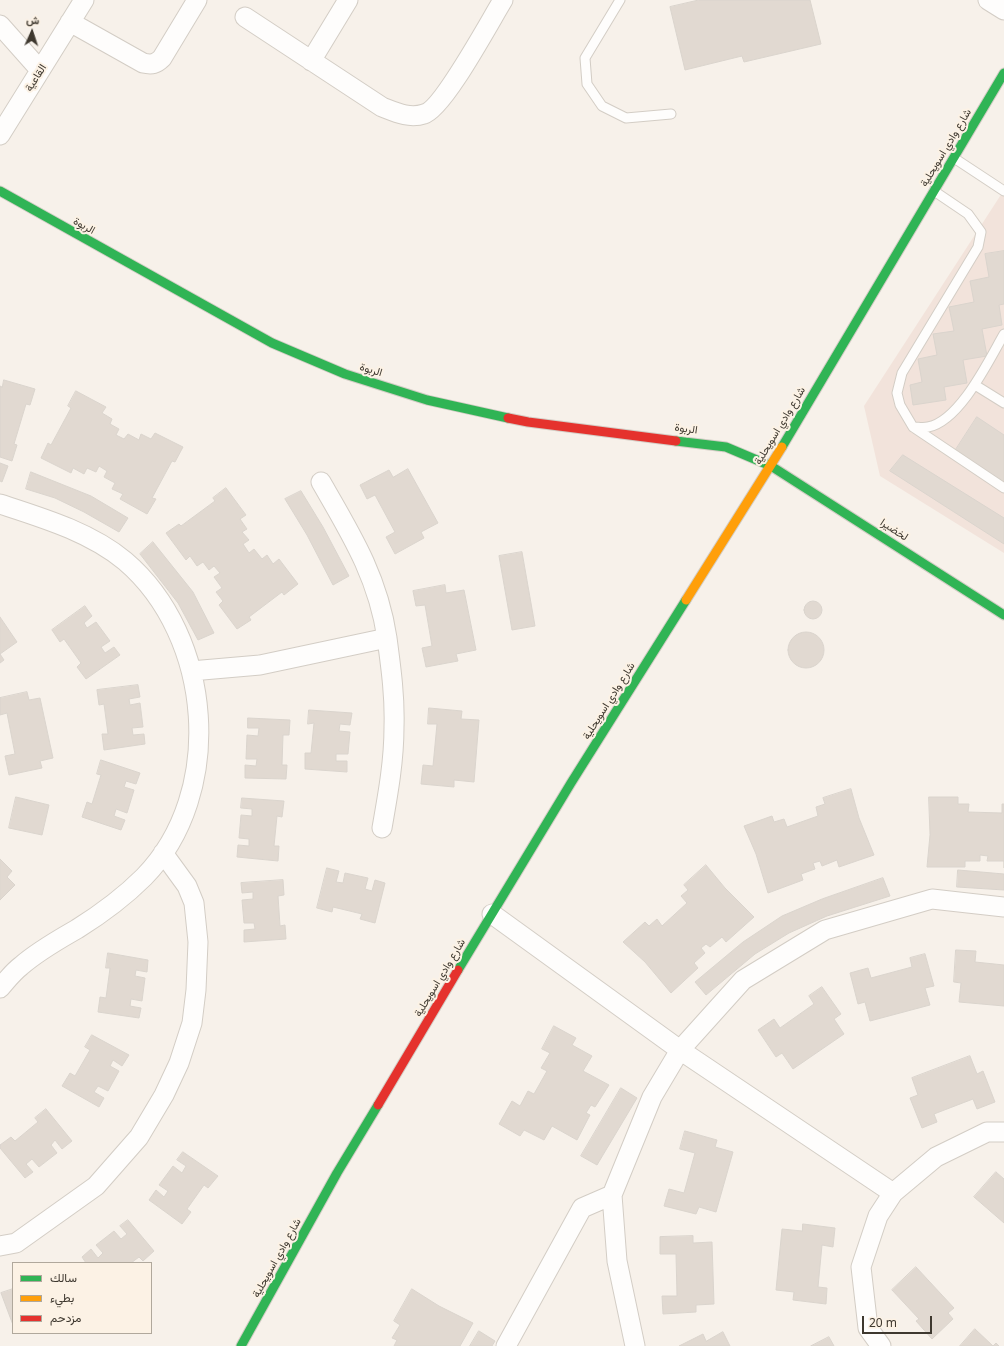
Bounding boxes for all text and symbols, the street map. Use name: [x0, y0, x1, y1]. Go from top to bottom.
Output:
north arrow: [12, 12, 52, 52]
text: ش: [26, 12, 40, 27]
street label: القاعية: [23, 62, 49, 94]
street label: شارع وادي اسويحلية: [918, 107, 974, 189]
street label: الربوة: [71, 215, 97, 237]
street label: الربوة: [358, 360, 384, 380]
street label: شارع وادي اسويحلية: [752, 385, 808, 467]
street label: الربوة: [674, 421, 698, 437]
street label: لخضيرا: [878, 516, 910, 544]
street label: شارع وادي اسويحلية: [580, 660, 638, 742]
street label: شارع وادي اسويحلية: [412, 937, 468, 1019]
street label: شارع وادي اسويحلية: [250, 1216, 304, 1300]
legend: [12, 1262, 152, 1334]
text: سالك: [50, 1269, 77, 1286]
text: بطيء: [50, 1289, 74, 1306]
scale bar: [864, 1308, 934, 1334]
text: مزدحم: [50, 1309, 81, 1326]
text: 20 m: [869, 1314, 897, 1331]

